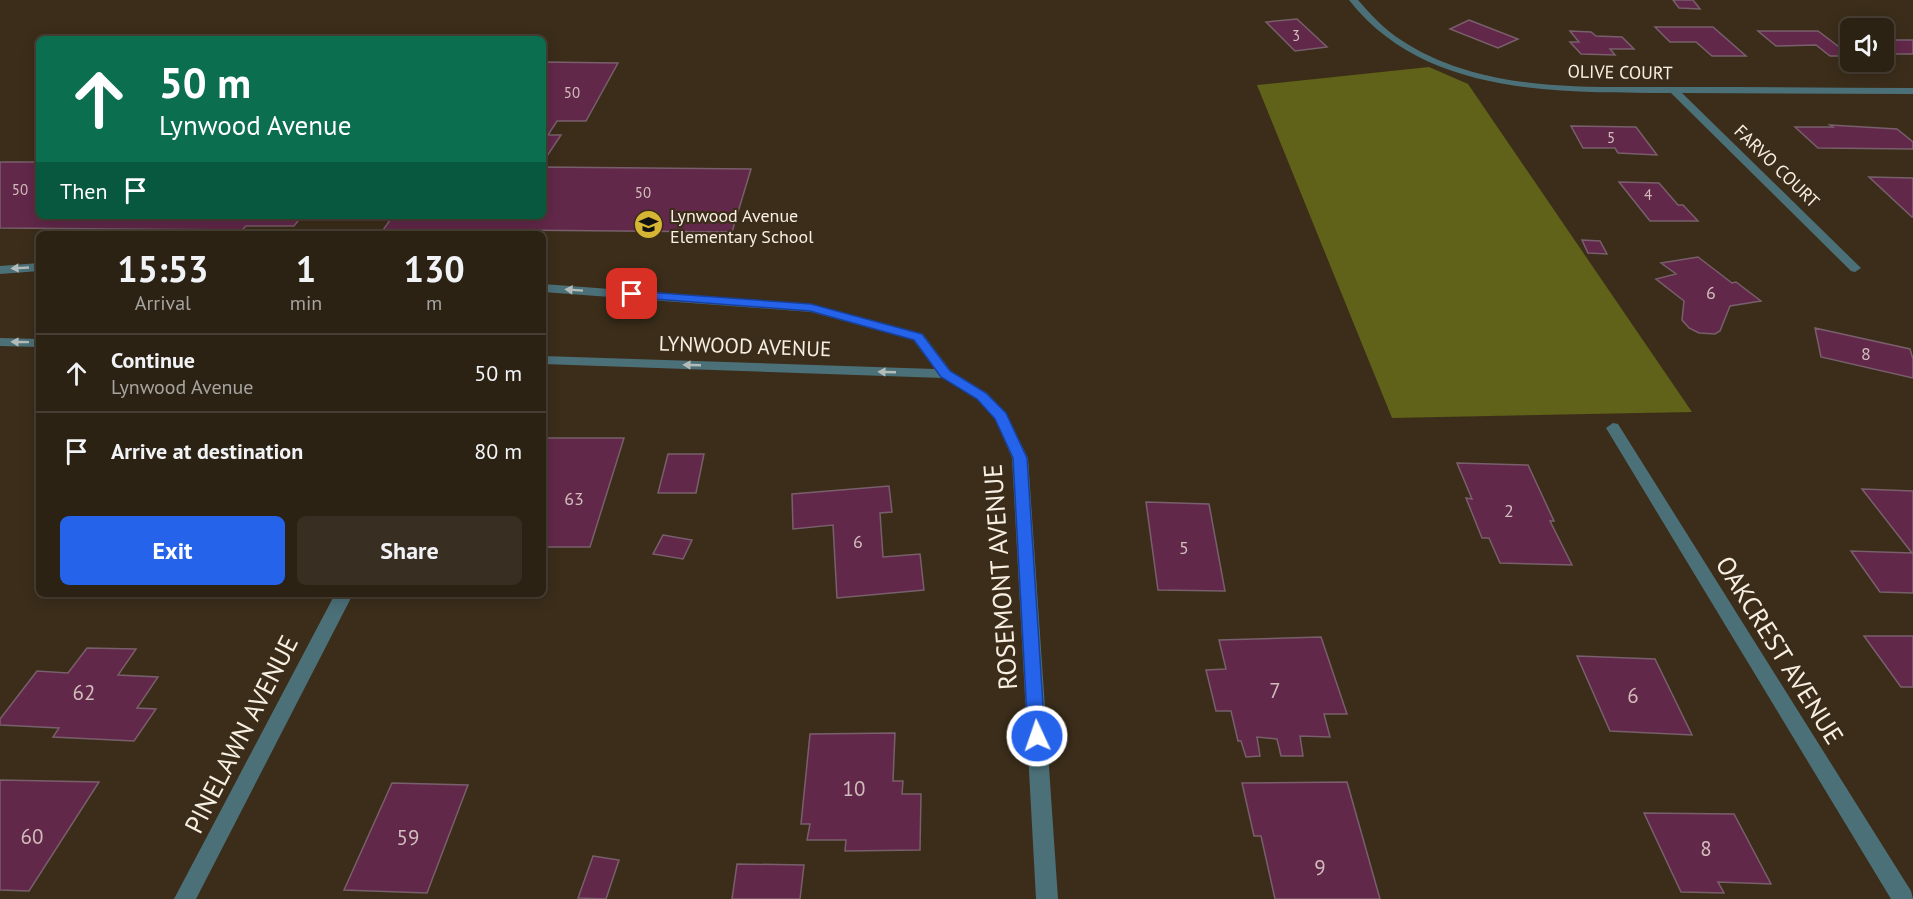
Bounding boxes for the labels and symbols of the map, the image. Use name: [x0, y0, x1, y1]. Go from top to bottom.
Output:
house number: 3: [1292, 26, 1300, 45]
street label: OLIVE COURT: [1567, 60, 1673, 84]
house number: 50: [564, 83, 580, 102]
street label: FARVO COURT: [1729, 120, 1825, 212]
house number: 5: [1607, 128, 1615, 147]
house number: 50: [12, 180, 28, 199]
house number: 50: [635, 183, 651, 202]
house number: 4: [1644, 185, 1652, 204]
place label: Lynwood Avenue Elementary School: [670, 204, 814, 248]
school or university icon: Lynwood Avenue Elementary School: [633, 209, 665, 241]
one-way arrow: [10, 264, 29, 273]
pin: [606, 268, 657, 319]
house number: 6: [1706, 281, 1716, 304]
one-way arrow: [564, 285, 583, 295]
street label: LYNWOOD AVENUE: [658, 329, 832, 363]
one-way arrow: [10, 337, 29, 347]
house number: 8: [1861, 342, 1871, 365]
one-way arrow: [683, 360, 702, 370]
one-way arrow: [878, 367, 897, 376]
street label: ROSEMONT AVENUE: [976, 463, 1024, 691]
house number: 63: [564, 487, 584, 510]
house number: 2: [1504, 499, 1514, 522]
house number: 6: [853, 530, 863, 553]
house number: 5: [1179, 536, 1189, 559]
street label: OAKCREST AVENUE: [1709, 550, 1851, 750]
street label: PINELAWN AVENUE: [177, 629, 305, 839]
house number: 7: [1269, 677, 1281, 704]
house number: 62: [73, 679, 95, 706]
house number: 6: [1627, 682, 1639, 709]
position arrow: [1005, 704, 1069, 768]
house number: 10: [843, 775, 865, 802]
house number: 60: [21, 823, 43, 850]
house number: 59: [397, 824, 419, 851]
house number: 8: [1700, 835, 1712, 862]
house number: 9: [1314, 854, 1326, 881]

